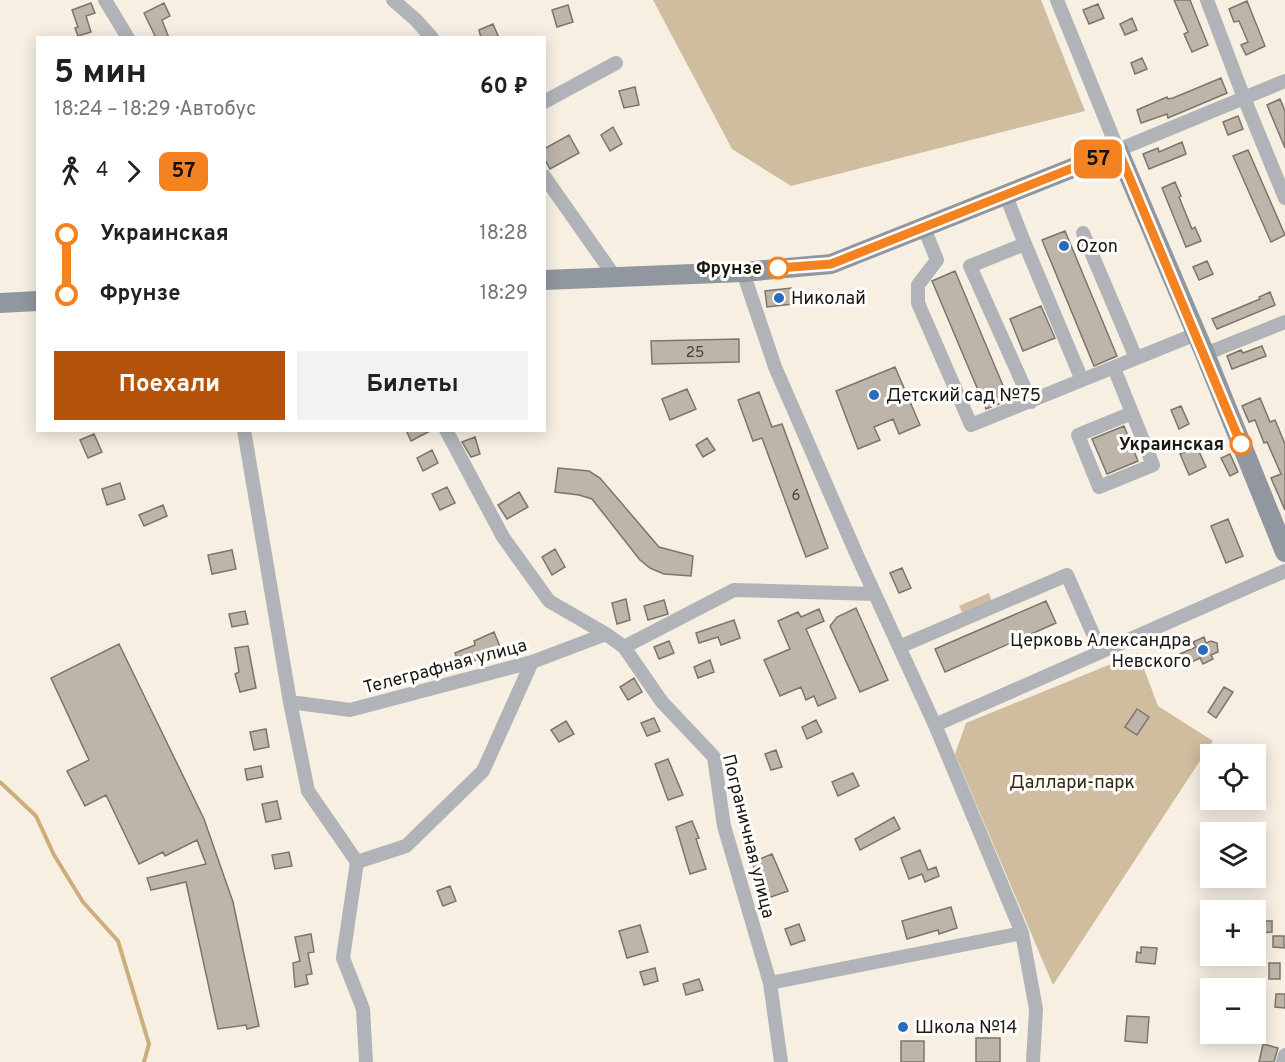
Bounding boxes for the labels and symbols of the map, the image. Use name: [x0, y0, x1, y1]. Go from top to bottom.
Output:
line badge: 57: [1071, 140, 1125, 178]
place label: Ozon: [1076, 236, 1118, 259]
marker: Ozon: [1057, 239, 1071, 253]
marker: Фрунзе: [767, 257, 789, 279]
place label: Фрунзе: [696, 258, 762, 281]
place label: Николай: [791, 288, 866, 311]
marker: Николай: [772, 291, 786, 305]
house number: 25: [686, 344, 704, 363]
place label: Детский сад №75: [886, 385, 1041, 408]
marker: Детский сад №75: [867, 388, 881, 402]
marker: Украинская: [1230, 433, 1252, 455]
place label: Украинская: [1119, 434, 1224, 457]
house number: 6: [792, 487, 801, 506]
place label: Церковь Александра Невского: [1010, 630, 1191, 674]
street label: Телеграфная улица: [361, 635, 530, 700]
marker: Церковь Александра Невского: [1196, 643, 1210, 657]
street label: Пограничная улица: [716, 752, 779, 921]
park label: Даллари-парк: [1009, 772, 1135, 795]
place label: Школа №14: [915, 1017, 1017, 1040]
marker: Школа №14: [896, 1020, 910, 1034]

